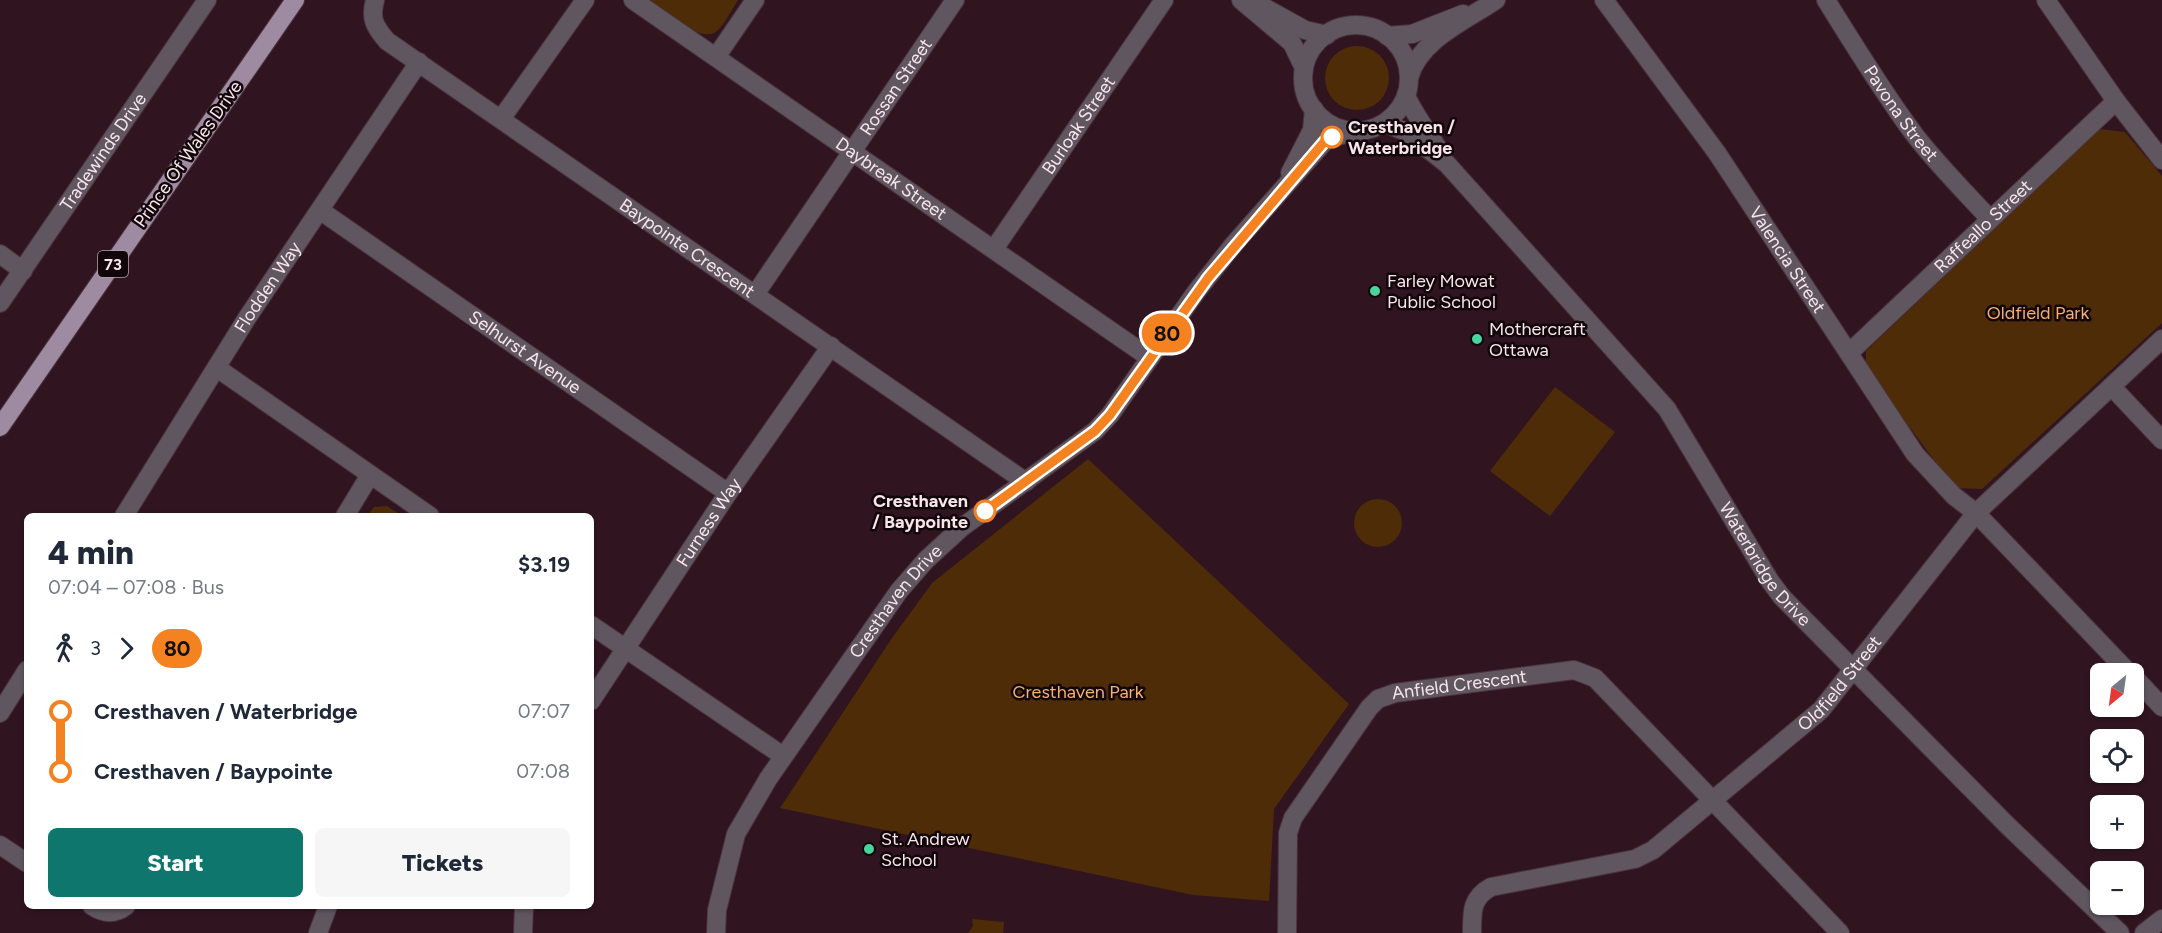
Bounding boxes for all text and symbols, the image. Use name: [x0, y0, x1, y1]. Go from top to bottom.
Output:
street label: Rossan Street: [855, 34, 937, 140]
street label: Pavona Street: [1859, 61, 1943, 166]
street label: Burloak Street: [1037, 72, 1120, 179]
street label: Prince Of Wales Drive: [129, 76, 247, 231]
street label: Tradewinds Drive: [55, 89, 151, 215]
place label: Cresthaven / Waterbridge: [1348, 116, 1455, 159]
marker: Cresthaven / Waterbridge: [1321, 126, 1343, 148]
street label: Daybreak Street: [831, 133, 951, 225]
street label: Raffeallo Street: [1930, 175, 2037, 278]
street label: Baypointe Crescent: [615, 194, 759, 303]
street label: Valencia Street: [1744, 202, 1830, 317]
street label: Flodden Way: [229, 237, 306, 337]
road number: 73: [98, 251, 128, 277]
place label: Farley Mowat Public School: [1387, 270, 1496, 313]
marker: Farley Mowat Public School: [1368, 284, 1382, 298]
park label: Oldfield Park: [1987, 302, 2089, 324]
street label: Selhurst Avenue: [465, 306, 585, 399]
line badge: 80: [1140, 314, 1194, 352]
place label: Mothercraft Ottawa: [1489, 318, 1586, 361]
text: 80: [1154, 321, 1180, 346]
marker: Mothercraft Ottawa: [1470, 332, 1484, 346]
street label: Furness Way: [671, 473, 746, 571]
place label: Cresthaven / Baypointe: [872, 490, 968, 533]
street label: Waterbridge Drive: [1714, 498, 1816, 631]
marker: Cresthaven / Baypointe: [974, 500, 996, 522]
text: 4 min: [48, 533, 134, 572]
street label: Cresthaven Drive: [845, 540, 947, 662]
text: $3.19: [518, 551, 570, 578]
text: 07:04 – 07:08 · Bus: [48, 575, 224, 599]
street label: Oldfield Street: [1793, 631, 1886, 736]
icon: walk: [48, 632, 81, 665]
icon: forward: [110, 632, 143, 665]
text: 3: [90, 636, 101, 660]
text: 80: [164, 636, 190, 661]
north arrow: [2090, 663, 2144, 717]
map controls: [2090, 663, 2144, 915]
street label: Anfield Crescent: [1391, 665, 1528, 704]
park label: Cresthaven Park: [1013, 681, 1144, 703]
text: Cresthaven / Waterbridge: [94, 698, 357, 725]
text: 07:07: [518, 699, 570, 723]
button: locate: [2090, 729, 2144, 783]
text: Cresthaven / Baypointe: [94, 758, 333, 785]
text: 07:08: [516, 759, 570, 783]
button: +: [2090, 795, 2144, 849]
button: Start: [48, 828, 303, 897]
button: Tickets: [315, 828, 570, 897]
place label: St. Andrew School: [881, 828, 970, 871]
marker: St. Andrew School: [862, 842, 876, 856]
button: −: [2090, 861, 2144, 915]

